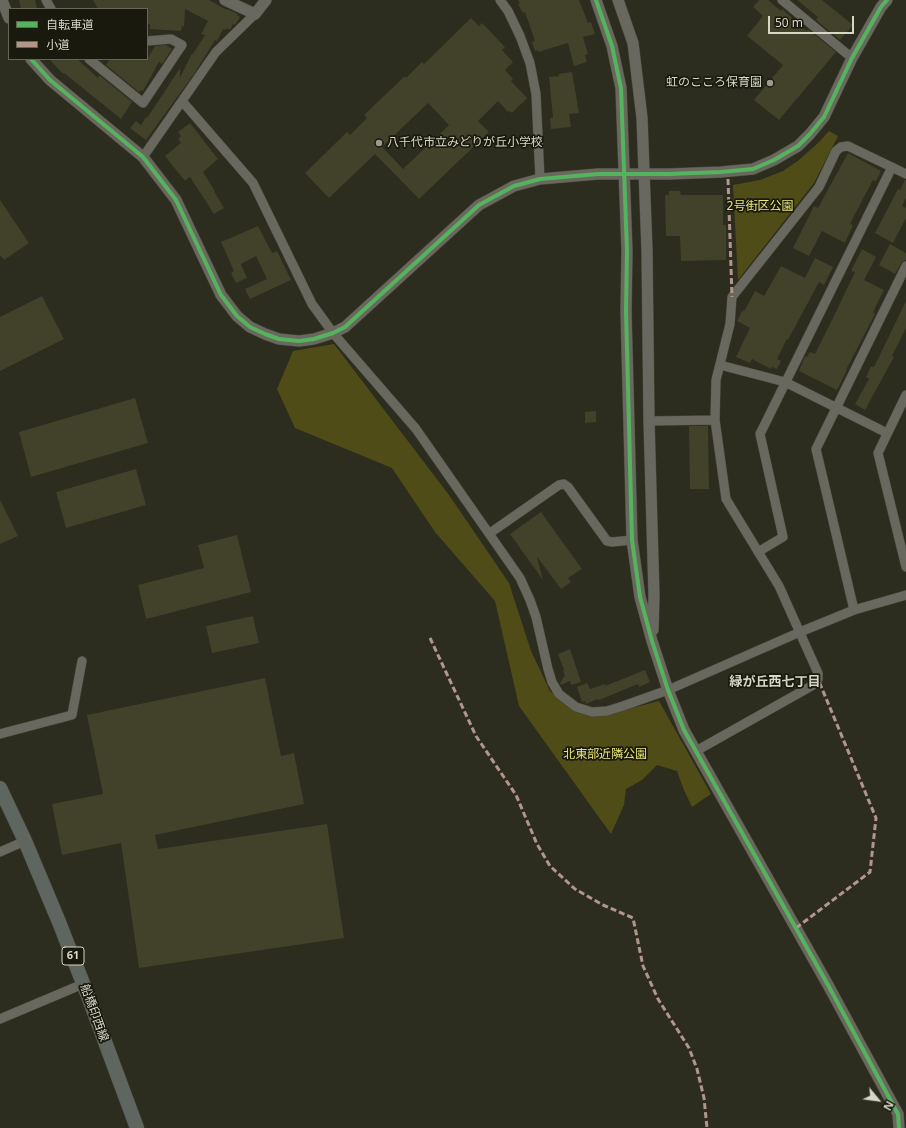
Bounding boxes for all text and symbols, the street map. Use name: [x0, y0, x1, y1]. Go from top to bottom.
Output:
legend: [8, 8, 148, 60]
scale bar: [770, 8, 856, 34]
text: 50 m: [775, 14, 803, 31]
text: 自転車道: [46, 16, 94, 33]
text: 小道: [46, 36, 70, 53]
place label: 虹のこころ保育園: [666, 76, 762, 90]
marker: 虹のこころ保育園: [765, 78, 775, 88]
place label: 八千代市立みどりが丘小学校: [387, 136, 543, 150]
marker: 八千代市立みどりが丘小学校: [374, 138, 384, 148]
park label: 2号街区公園: [727, 200, 793, 214]
district label: 緑が丘西七丁目: [730, 674, 820, 690]
park label: 北東部近隣公園: [563, 748, 647, 762]
road number: 61: [62, 947, 84, 965]
street label: 船橋印西線: [77, 982, 111, 1044]
north arrow: [858, 1080, 898, 1120]
text: N: [880, 1099, 898, 1114]

